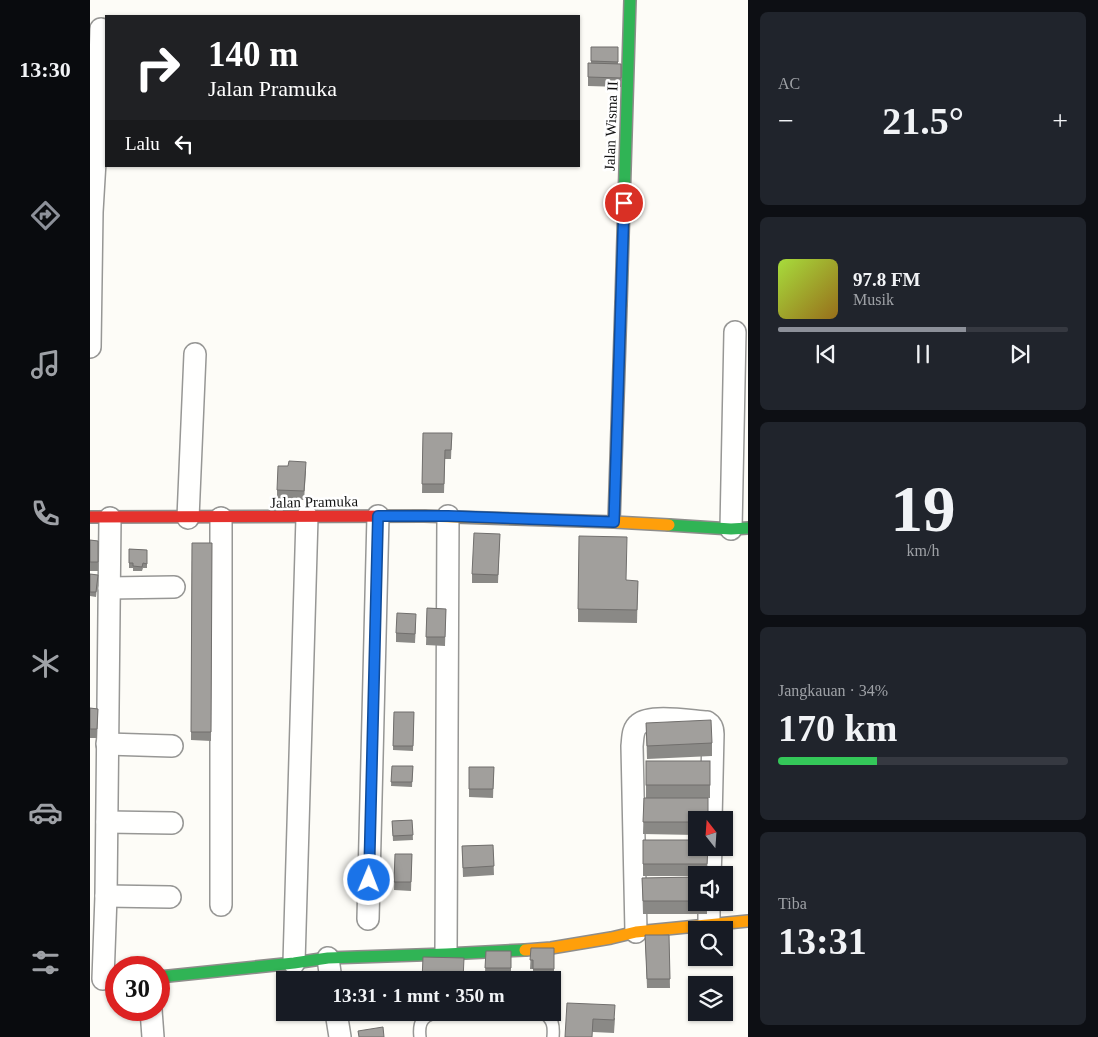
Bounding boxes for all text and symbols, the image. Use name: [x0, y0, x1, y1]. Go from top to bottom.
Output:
icon: right: [125, 35, 190, 100]
text: 140 m: [208, 35, 298, 74]
text: 13:30: [19, 57, 71, 82]
text: AC: [778, 75, 800, 92]
text: Jalan Pramuka: [208, 76, 337, 101]
street label: Jalan Wisma II: [601, 81, 621, 171]
text: 21.5°: [882, 100, 964, 142]
text: −: [778, 105, 794, 136]
text: +: [1052, 105, 1068, 136]
icon: left: [170, 130, 198, 158]
text: Lalu: [125, 133, 160, 154]
pin: [603, 182, 645, 224]
icon: arrive: [610, 189, 638, 217]
icon: directions: [28, 198, 63, 233]
text: 97.8 FM: [853, 269, 921, 290]
text: Musik: [853, 291, 894, 308]
icon: previous: [812, 340, 840, 368]
icon: pause: [909, 340, 937, 368]
icon: next: [1006, 340, 1034, 368]
icon: music: [28, 347, 63, 382]
text: 19: [891, 473, 956, 545]
street label: Jalan Pramuka: [270, 493, 358, 511]
icon: phone: [28, 496, 63, 531]
text: km/h: [907, 542, 939, 559]
icon: climate: [28, 646, 63, 681]
text: Jangkauan · 34%: [778, 682, 888, 699]
text: 170 km: [778, 707, 897, 749]
icon: car: [28, 795, 63, 830]
north arrow: [688, 811, 732, 856]
map controls: [688, 811, 733, 1021]
position arrow: [342, 853, 394, 905]
button: sound: [688, 866, 733, 911]
text: Tiba: [778, 895, 807, 912]
text: 13:31: [778, 920, 867, 962]
button: search: [688, 921, 733, 966]
icon: filters: [28, 945, 63, 980]
speed limit sign: 30: [105, 956, 170, 1021]
button: layers: [688, 976, 733, 1021]
text: 13:31 · 1 mnt · 350 m: [332, 985, 505, 1006]

